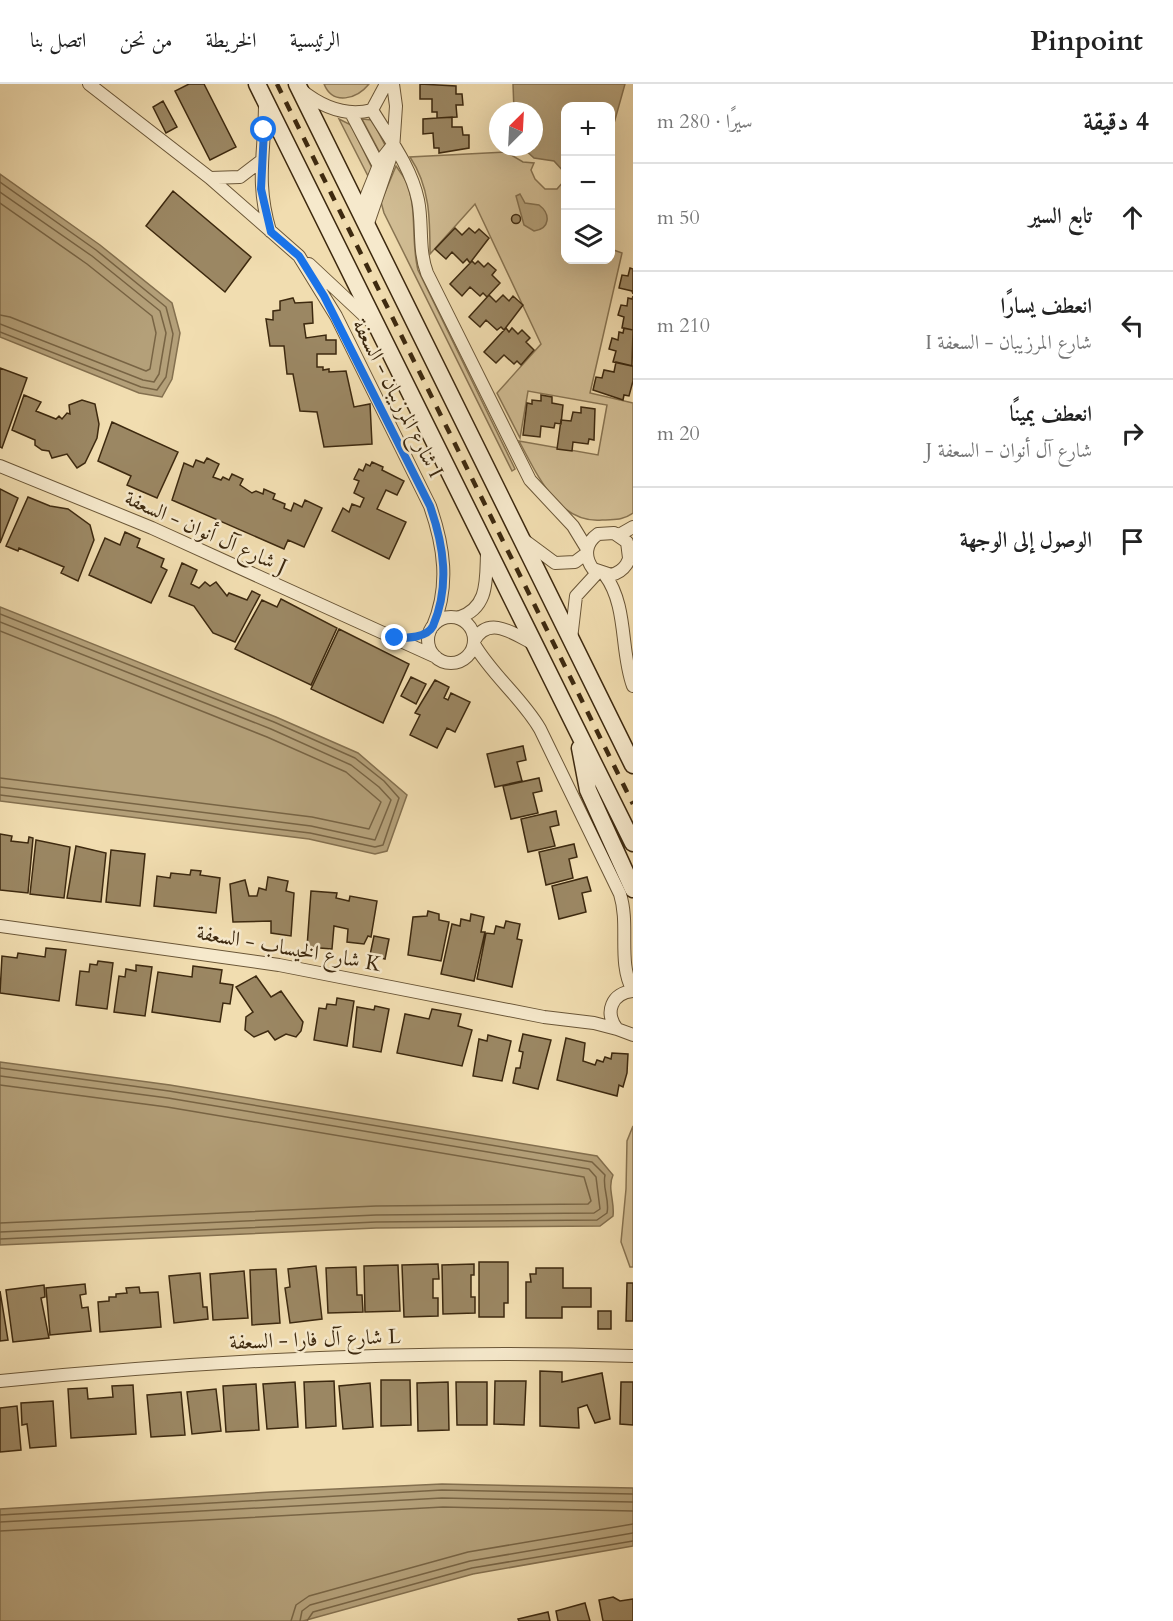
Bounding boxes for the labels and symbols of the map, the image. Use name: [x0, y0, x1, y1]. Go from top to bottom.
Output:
north arrow: [489, 102, 543, 156]
route start: [250, 116, 276, 142]
street label: شارع المرزيبان - السعفة I: [342, 314, 450, 484]
street label: شارع آل أنوان - السعفة J: [119, 483, 292, 584]
route end: [381, 624, 407, 650]
street label: شارع الخيساب - السعفة K: [194, 918, 384, 982]
street label: شارع آل فارا - السعفة L: [229, 1322, 402, 1360]

